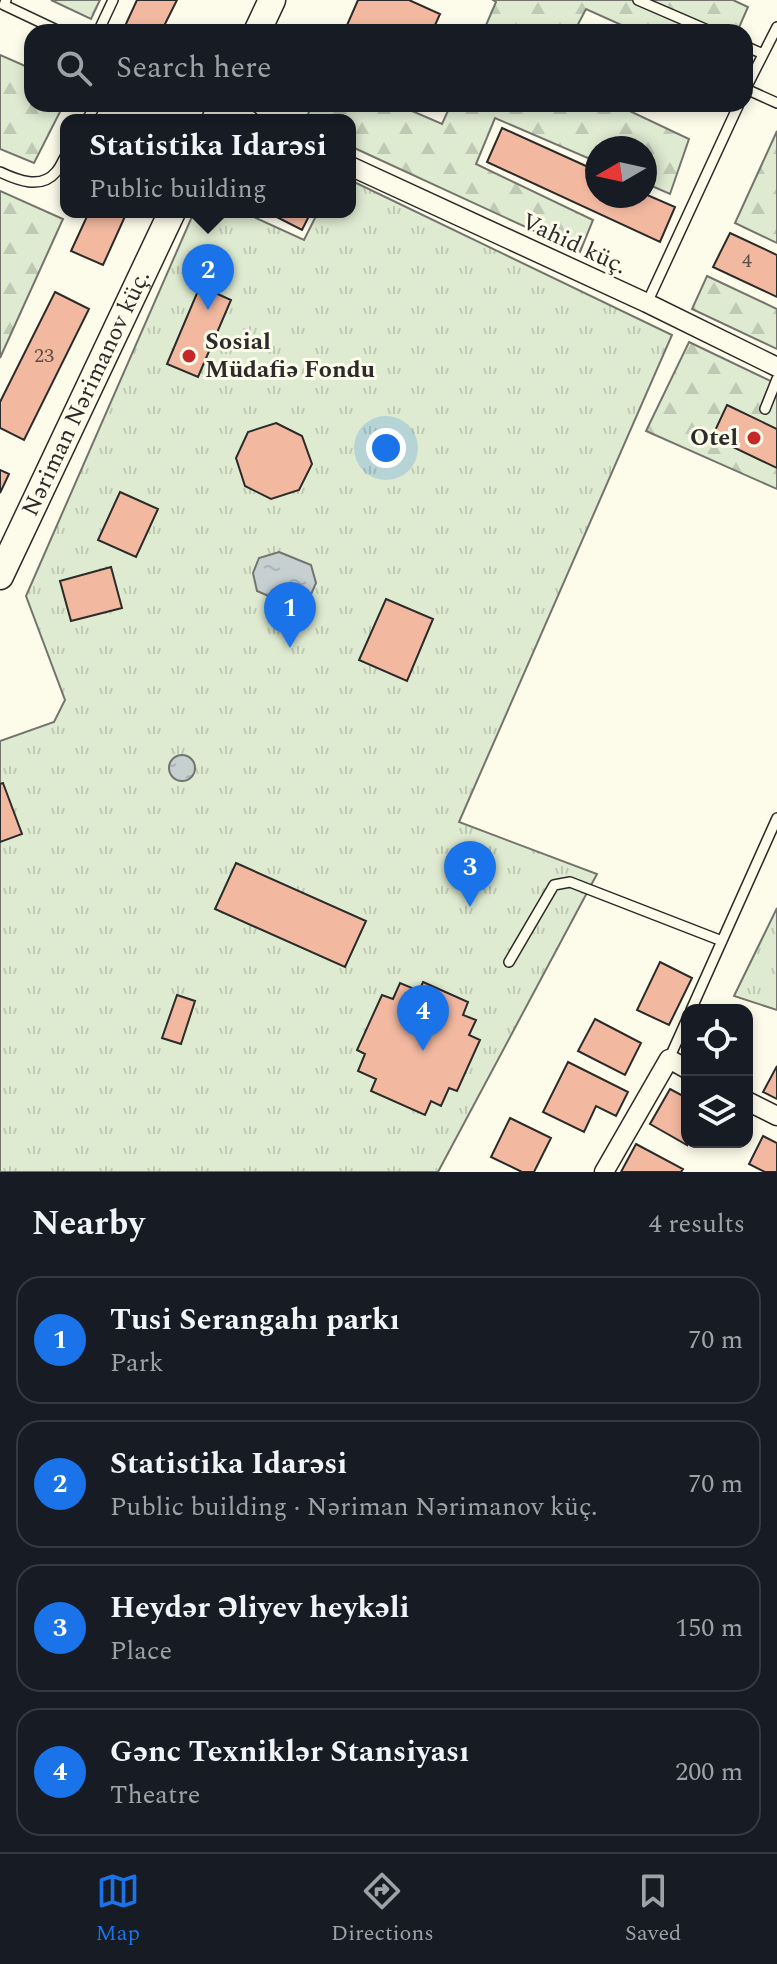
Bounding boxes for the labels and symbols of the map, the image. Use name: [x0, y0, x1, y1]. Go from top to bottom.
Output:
north arrow: [585, 136, 657, 208]
street label: Vahid küç.: [515, 204, 633, 284]
pin: 2: [182, 244, 234, 310]
house number: 4: [742, 246, 752, 276]
street label: Nəriman Nərimanov küç.: [13, 264, 160, 522]
place label: Sosial Müdafiə Fondu: [205, 324, 375, 388]
house number: 23: [34, 341, 54, 371]
marker: Sosial Müdafiə Fondu: [180, 347, 198, 365]
place label: Otel: [690, 420, 738, 456]
your location: [366, 428, 406, 468]
marker: Otel: [745, 429, 763, 447]
pin: 1: [264, 582, 316, 648]
pin: 3: [444, 841, 496, 907]
pin: 4: [397, 985, 449, 1051]

